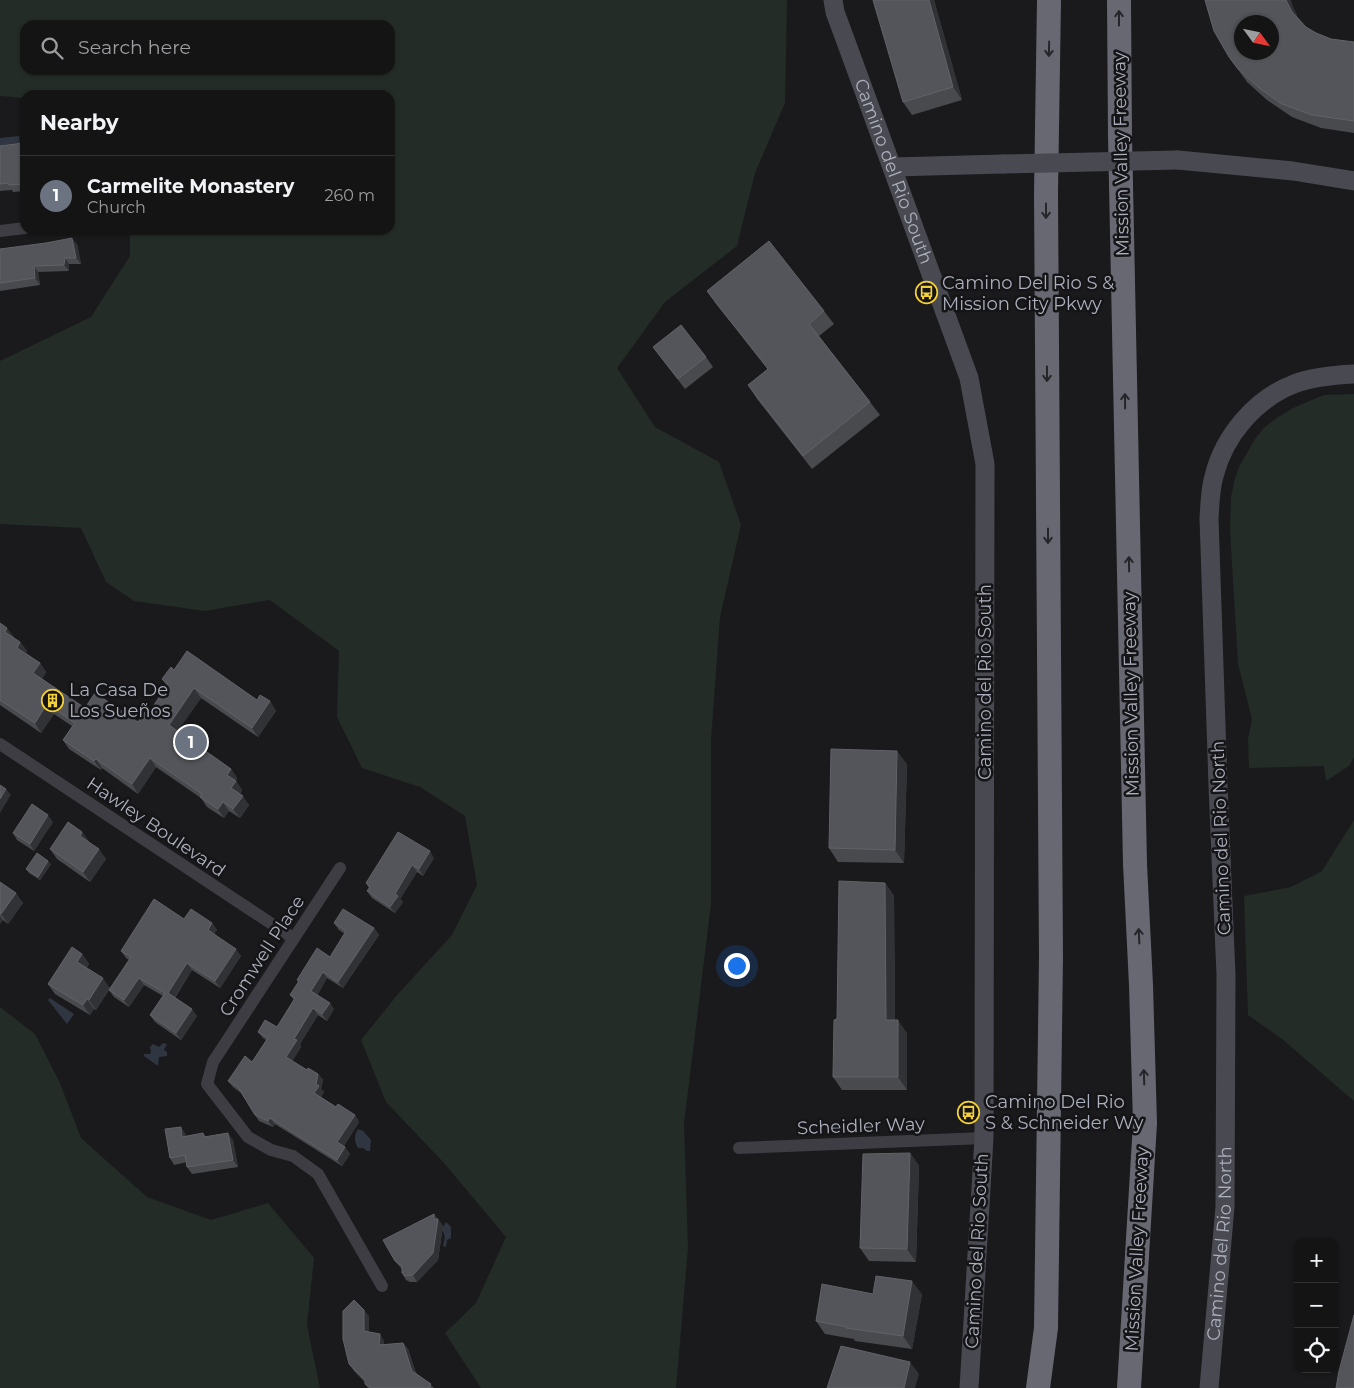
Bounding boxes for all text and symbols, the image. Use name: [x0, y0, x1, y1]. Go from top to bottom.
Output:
one-way arrow: [1114, 10, 1124, 26]
north arrow: [1234, 15, 1279, 60]
search box: [20, 20, 395, 75]
icon: search: [38, 34, 66, 62]
text: Search here: [78, 36, 191, 59]
one-way arrow: [1044, 40, 1053, 56]
street label: Mission Valley Freeway: [1108, 51, 1134, 257]
street label: Camino del Rio South: [849, 76, 937, 267]
text: Nearby: [40, 110, 119, 135]
text: Carmelite Monastery: [87, 175, 294, 198]
text: 1: [53, 186, 59, 205]
text: 260 m: [324, 186, 375, 205]
text: Church: [87, 198, 146, 217]
one-way arrow: [1041, 202, 1051, 219]
place label: Camino Del Rio S & Mission City Pkwy: [942, 272, 1114, 315]
bus stop icon: Camino Del Rio S & Mission City Pkwy: [914, 281, 938, 305]
one-way arrow: [1042, 365, 1052, 381]
one-way arrow: [1120, 394, 1130, 410]
one-way arrow: [1043, 528, 1053, 544]
one-way arrow: [1124, 556, 1133, 572]
street label: Camino del Rio South: [974, 584, 996, 780]
street label: Mission Valley Freeway: [1118, 591, 1144, 797]
place label: La Casa De Los Sueños: [69, 679, 171, 722]
building icon: La Casa De Los Sueños: [41, 688, 65, 712]
pin: 1: [175, 723, 207, 761]
street label: Camino del Rio North: [1207, 740, 1235, 936]
street label: Hawley Boulevard: [82, 772, 230, 882]
street label: Cromwell Place: [215, 891, 309, 1021]
one-way arrow: [1134, 928, 1143, 944]
your location: [724, 953, 750, 979]
one-way arrow: [1139, 1070, 1148, 1086]
place label: Camino Del Rio S & Schneider Wy: [985, 1091, 1144, 1134]
bus stop icon: Camino Del Rio S & Schneider Wy: [957, 1100, 981, 1124]
street label: Scheidler Way: [797, 1113, 926, 1139]
street label: Mission Valley Freeway: [1121, 1146, 1153, 1352]
street label: Camino del Rio North: [1202, 1146, 1236, 1342]
street label: Camino del Rio South: [961, 1153, 993, 1349]
map controls: [1294, 1238, 1339, 1373]
button: +: [1294, 1238, 1339, 1283]
button: −: [1294, 1283, 1339, 1328]
button: locate: [1294, 1328, 1339, 1373]

